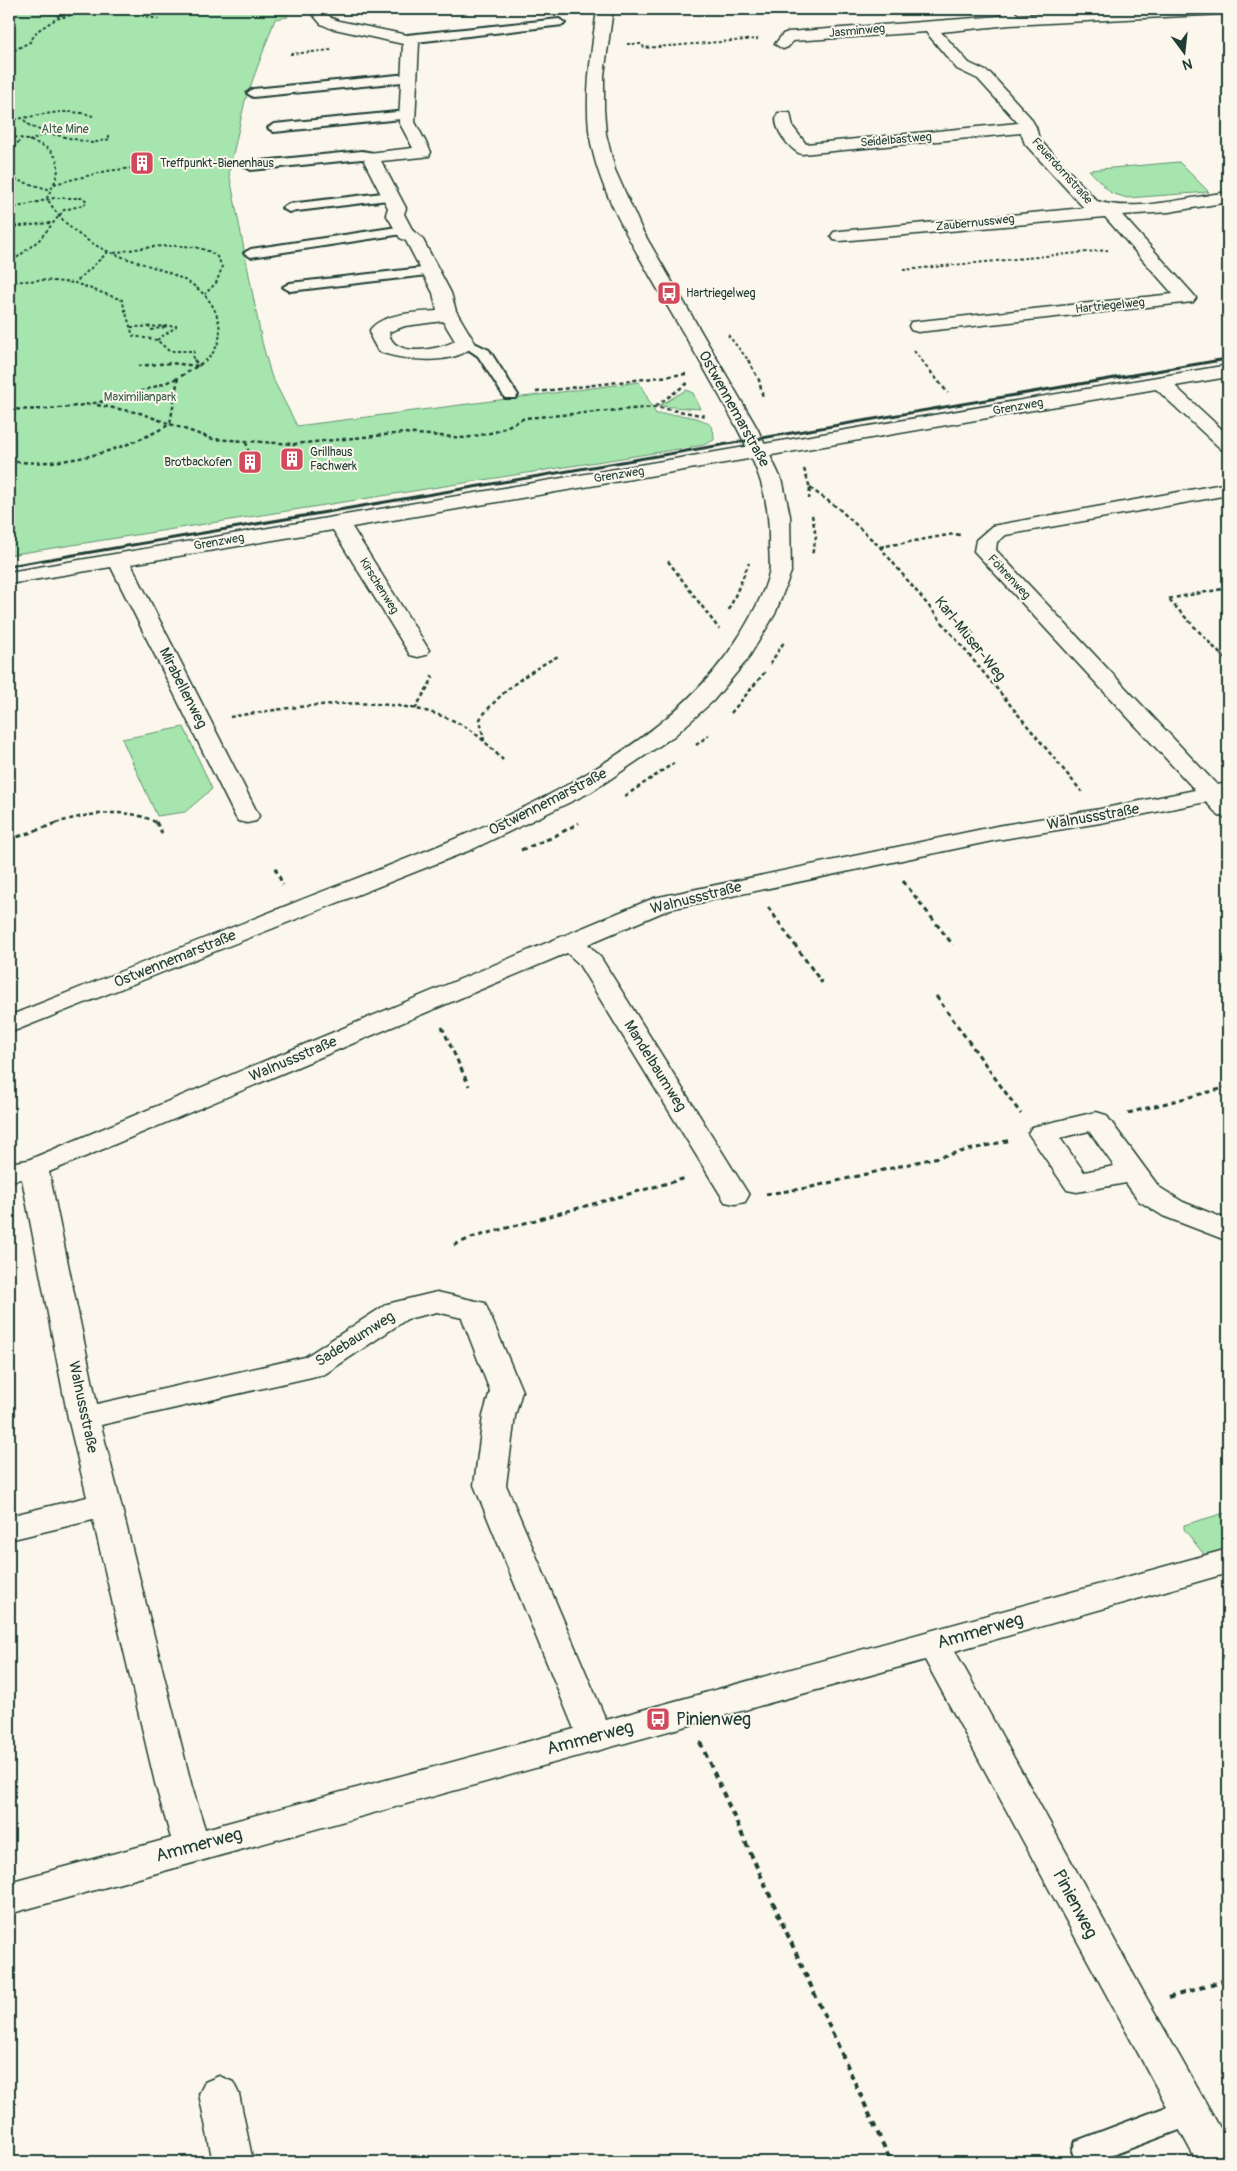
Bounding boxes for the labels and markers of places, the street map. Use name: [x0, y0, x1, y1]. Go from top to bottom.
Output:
building icon: Treffpunkt-Bienenhaus: [129, 150, 155, 176]
place label: Treffpunkt-Bienenhaus: [160, 156, 274, 171]
bus stop icon: Hartriegelweg: [656, 280, 682, 306]
place label: Hartriegelweg: [686, 286, 756, 301]
place label: Grillhaus Fachwerk: [310, 445, 357, 474]
building icon: Grillhaus Fachwerk: [279, 446, 305, 472]
building icon: Brotbackofen: [237, 449, 263, 475]
place label: Brotbackofen: [164, 455, 232, 470]
bus stop icon: Pinienweg: [645, 1706, 671, 1732]
place label: Pinienweg: [676, 1708, 751, 1731]

